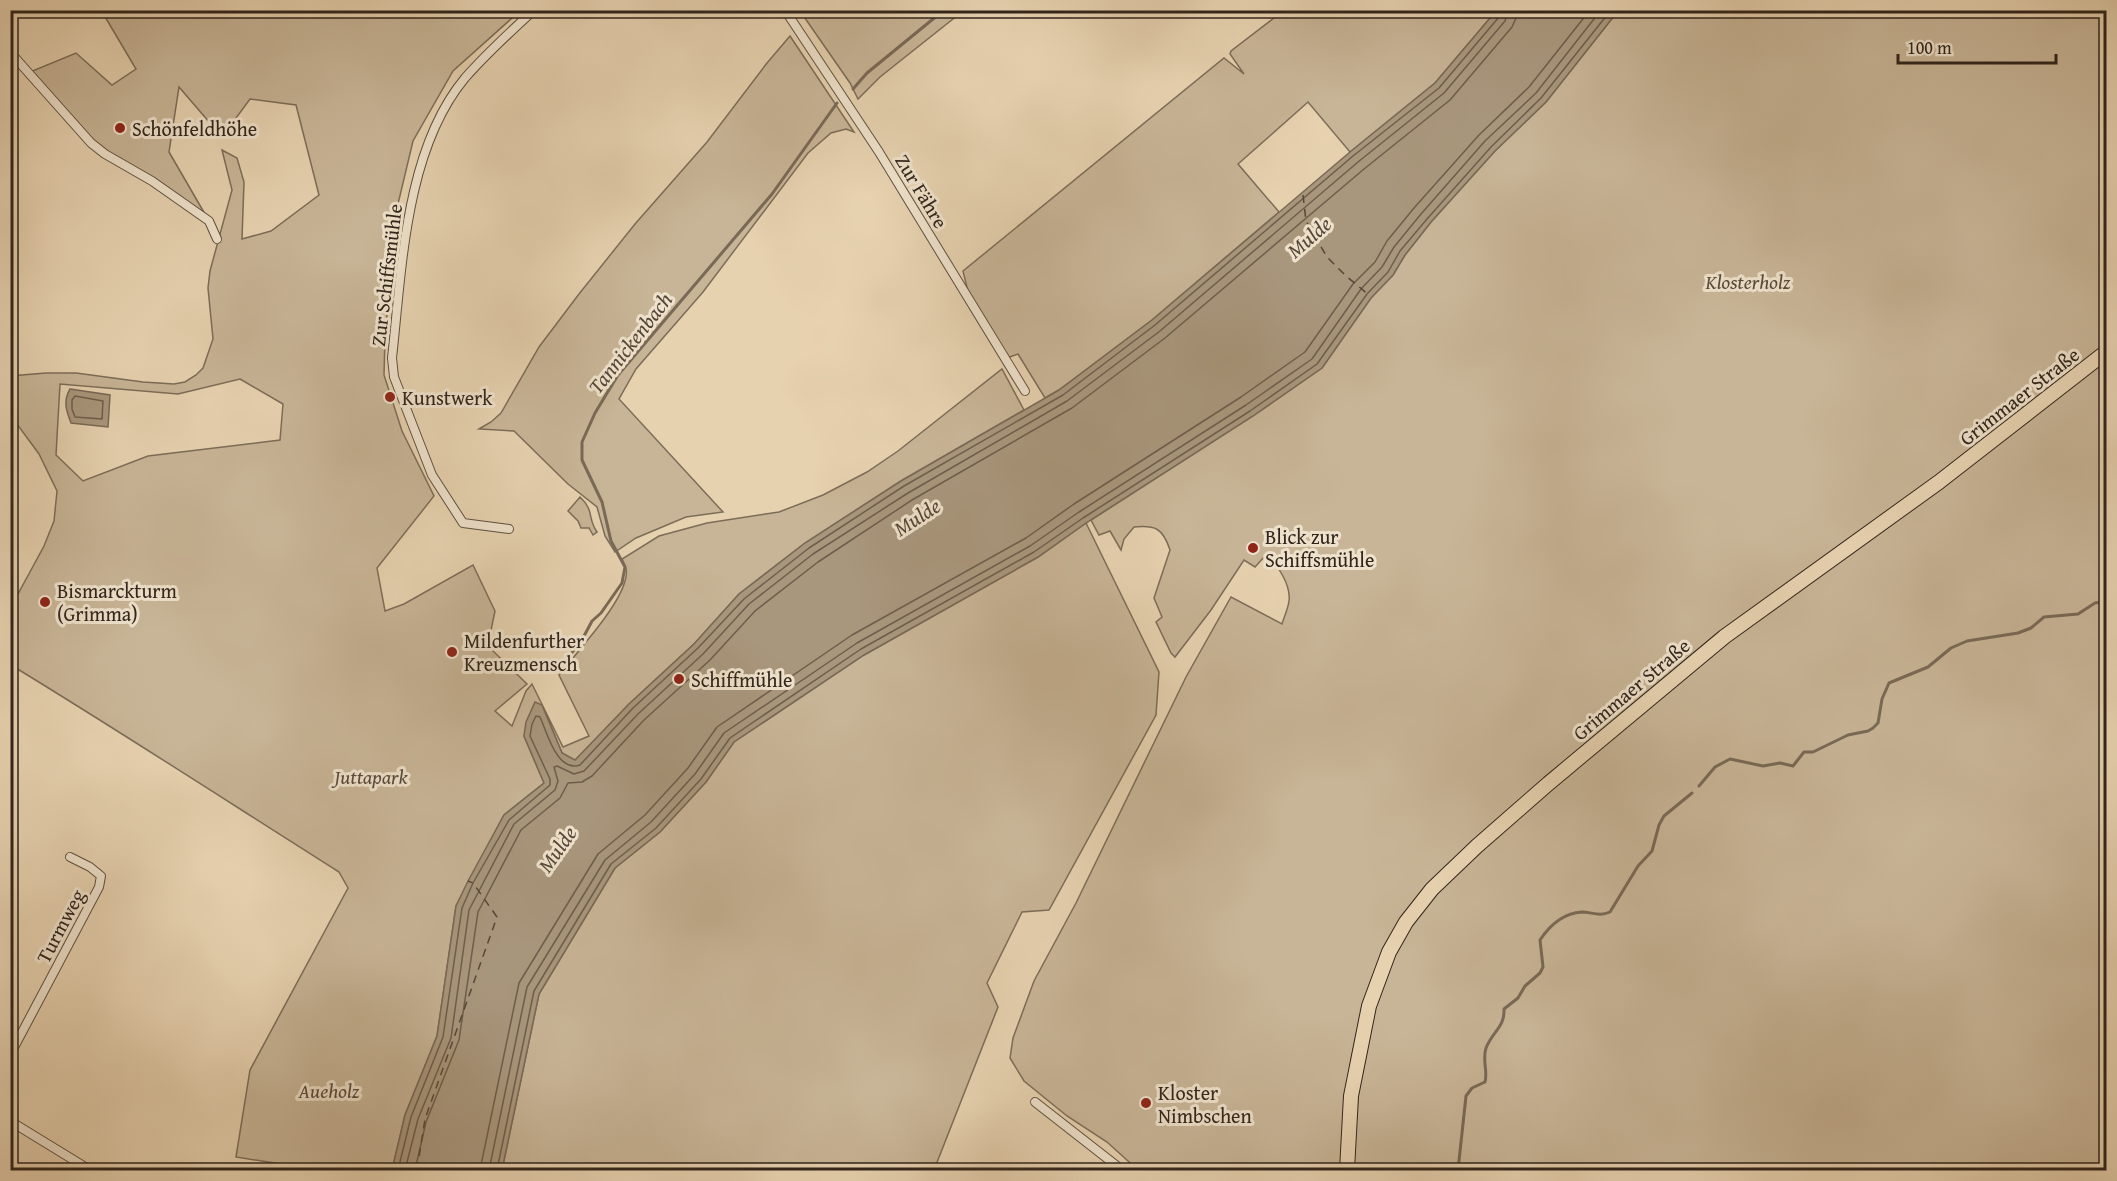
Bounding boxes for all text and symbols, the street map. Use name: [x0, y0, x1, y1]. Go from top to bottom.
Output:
scale bar: [1898, 27, 2056, 65]
text: 100 m: [1907, 34, 1952, 61]
place label: Schönfeldhöhe: [132, 114, 257, 143]
marker: Schönfeldhöhe: [113, 121, 127, 135]
street label: Zur Fähre: [888, 148, 956, 234]
street label: Zur Schiffsmühle: [363, 202, 409, 348]
water label: Mulde: [1280, 209, 1338, 265]
park label: Klosterholz: [1705, 267, 1791, 296]
water label: Tannickenbach: [580, 285, 680, 400]
street label: Grimmaer Straße: [1953, 340, 2085, 452]
place label: Kunstwerk: [402, 383, 493, 412]
marker: Kunstwerk: [383, 390, 397, 404]
water label: Mulde: [887, 490, 947, 544]
place label: Blick zur Schiffsmühle: [1265, 522, 1374, 574]
marker: Blick zur Schiffsmühle: [1246, 541, 1260, 555]
place label: Bismarckturm (Grimma): [57, 576, 177, 628]
marker: Bismarckturm (Grimma): [38, 595, 52, 609]
place label: Mildenfurther Kreuzmensch: [464, 626, 584, 678]
street label: Grimmaer Straße: [1566, 631, 1696, 747]
marker: Mildenfurther Kreuzmensch: [445, 645, 459, 659]
place label: Schiffmühle: [691, 665, 792, 694]
marker: Schiffmühle: [672, 672, 686, 686]
park label: Juttapark: [331, 762, 409, 791]
water label: Mulde: [530, 820, 584, 878]
street label: Turmweg: [28, 884, 92, 968]
park label: Aueholz: [298, 1076, 360, 1105]
place label: Kloster Nimbschen: [1158, 1078, 1252, 1130]
marker: Kloster Nimbschen: [1139, 1096, 1153, 1110]

